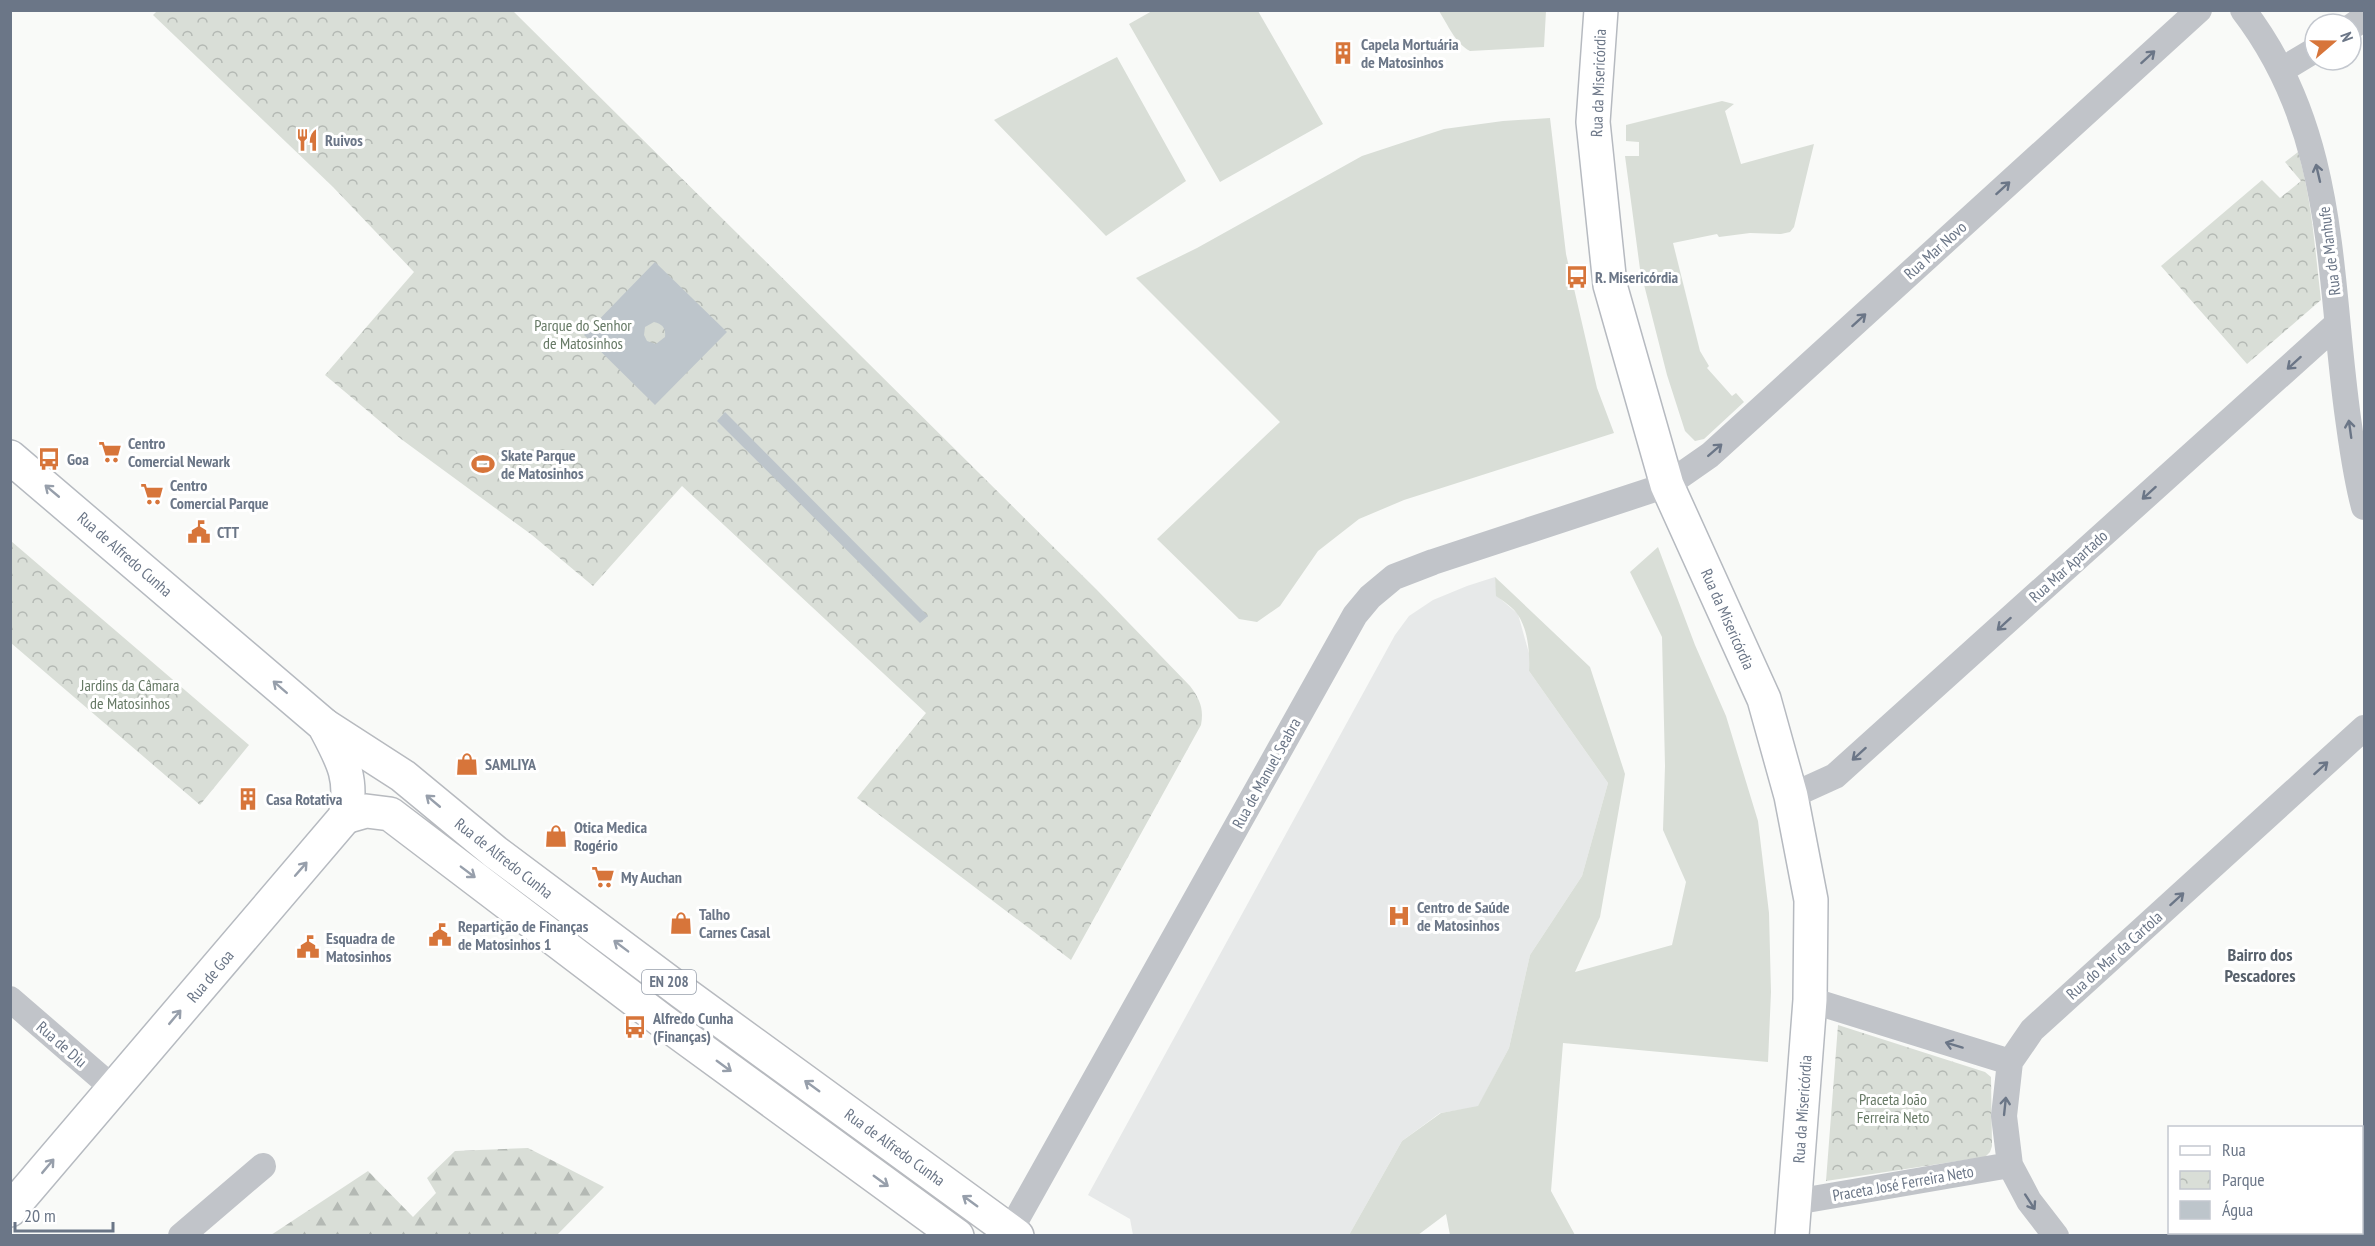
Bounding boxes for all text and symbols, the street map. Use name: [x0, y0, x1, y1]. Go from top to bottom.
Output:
north arrow: [2303, 12, 2363, 72]
street label: Rua da Misericórdia: [1586, 29, 1610, 137]
text: N: [2336, 29, 2358, 44]
place label: Capela Mortuária de Matosinhos: [1361, 34, 1459, 72]
building icon: Capela Mortuária de Matosinhos: [1330, 40, 1356, 66]
one-way arrow: [2140, 50, 2155, 64]
restaurant icon: Ruivos: [294, 127, 320, 153]
place label: Ruivos: [325, 130, 363, 150]
one-way arrow: [2311, 164, 2323, 183]
one-way arrow: [1996, 181, 2011, 196]
street label: Rua de Manhufe: [2314, 205, 2344, 297]
street label: Rua Mar Novo: [1900, 217, 1970, 283]
bus stop icon: R. Misericórdia: [1564, 264, 1590, 290]
place label: R. Misericórdia: [1595, 267, 1679, 287]
one-way arrow: [1851, 313, 1866, 327]
park label: Parque do Senhor de Matosinhos: [534, 315, 632, 353]
one-way arrow: [2287, 356, 2302, 370]
one-way arrow: [2344, 420, 2355, 439]
place label: Centro Comercial Newark: [128, 433, 230, 471]
supermarket icon: Centro Comercial Newark: [97, 439, 123, 465]
one-way arrow: [1707, 444, 1723, 457]
place label: Skate Parque de Matosinhos: [501, 445, 584, 483]
bus stop icon: Goa: [36, 446, 62, 472]
place label: Goa: [67, 449, 89, 469]
sports icon: Skate Parque de Matosinhos: [470, 451, 496, 477]
place label: Centro Comercial Parque: [170, 475, 269, 513]
supermarket icon: Centro Comercial Parque: [139, 481, 165, 507]
one-way arrow: [44, 485, 60, 498]
one-way arrow: [2142, 486, 2157, 500]
street label: Rua de Alfredo Cunha: [74, 507, 176, 601]
public building icon: CTT: [186, 519, 212, 545]
place label: CTT: [217, 522, 240, 542]
street label: Rua Mar Apartado: [2025, 525, 2111, 606]
street label: Rua da Misericórdia: [1697, 566, 1759, 672]
one-way arrow: [1997, 617, 2012, 631]
park label: Jardins da Câmara de Matosinhos: [80, 675, 179, 713]
one-way arrow: [272, 680, 288, 693]
street label: Rua de Manuel Seabra: [1227, 714, 1305, 832]
one-way arrow: [1852, 747, 1867, 761]
shop icon: SAMLIYA: [454, 751, 480, 777]
place label: SAMLIYA: [485, 754, 537, 774]
one-way arrow: [2313, 761, 2328, 775]
building icon: Casa Rotativa: [235, 786, 261, 812]
place label: Casa Rotativa: [266, 789, 343, 809]
one-way arrow: [425, 795, 441, 808]
street label: Rua de Alfredo Cunha: [451, 813, 557, 903]
place label: Otica Medica Rogério: [574, 817, 647, 855]
shop icon: Otica Medica Rogério: [543, 823, 569, 849]
one-way arrow: [294, 862, 308, 877]
supermarket icon: My Auchan: [590, 864, 616, 890]
one-way arrow: [459, 866, 475, 878]
place label: My Auchan: [621, 867, 682, 887]
one-way arrow: [2169, 892, 2184, 906]
place label: Centro de Saúde de Matosinhos: [1417, 897, 1510, 935]
hospital icon: Centro de Saúde de Matosinhos: [1386, 903, 1412, 929]
place label: Talho Carnes Casal: [699, 904, 770, 942]
street label: Rua do Mar da Cartola: [2062, 907, 2166, 1003]
shop icon: Talho Carnes Casal: [668, 910, 694, 936]
place label: Repartição de Finanças de Matosinhos 1: [458, 916, 589, 954]
public building icon: Repartição de Finanças de Matosinhos 1: [427, 922, 453, 948]
place label: Esquadra de Matosinhos: [326, 928, 395, 966]
public building icon: Esquadra de Matosinhos: [295, 934, 321, 960]
one-way arrow: [613, 940, 629, 953]
district label: Bairro dos Pescadores: [2224, 943, 2296, 987]
street label: Rua de Goa: [182, 946, 238, 1006]
road number: EN 208: [642, 970, 696, 994]
place label: Alfredo Cunha (Finanças): [652, 1008, 734, 1046]
one-way arrow: [168, 1010, 182, 1025]
bus stop icon: Alfredo Cunha (Finanças): [622, 1014, 648, 1040]
street label: Rua de Diu: [33, 1017, 91, 1071]
one-way arrow: [1945, 1039, 1964, 1050]
street label: Rua da Misericórdia: [1788, 1054, 1816, 1164]
one-way arrow: [715, 1059, 731, 1072]
one-way arrow: [804, 1080, 820, 1093]
park label: Praceta João Ferreira Neto: [1857, 1089, 1929, 1127]
one-way arrow: [2000, 1097, 2011, 1117]
street label: Rua de Alfredo Cunha: [841, 1104, 949, 1190]
legend: [2168, 1126, 2363, 1234]
text: Rua: [2222, 1138, 2246, 1161]
one-way arrow: [42, 1158, 55, 1174]
street label: Praceta José Ferreira Neto: [1831, 1161, 1975, 1205]
text: Parque: [2222, 1168, 2265, 1191]
one-way arrow: [873, 1174, 889, 1187]
one-way arrow: [2025, 1193, 2037, 1210]
scale bar: [15, 1195, 112, 1233]
one-way arrow: [962, 1195, 978, 1207]
text: Água: [2222, 1198, 2253, 1221]
text: 20 m: [24, 1204, 56, 1227]

